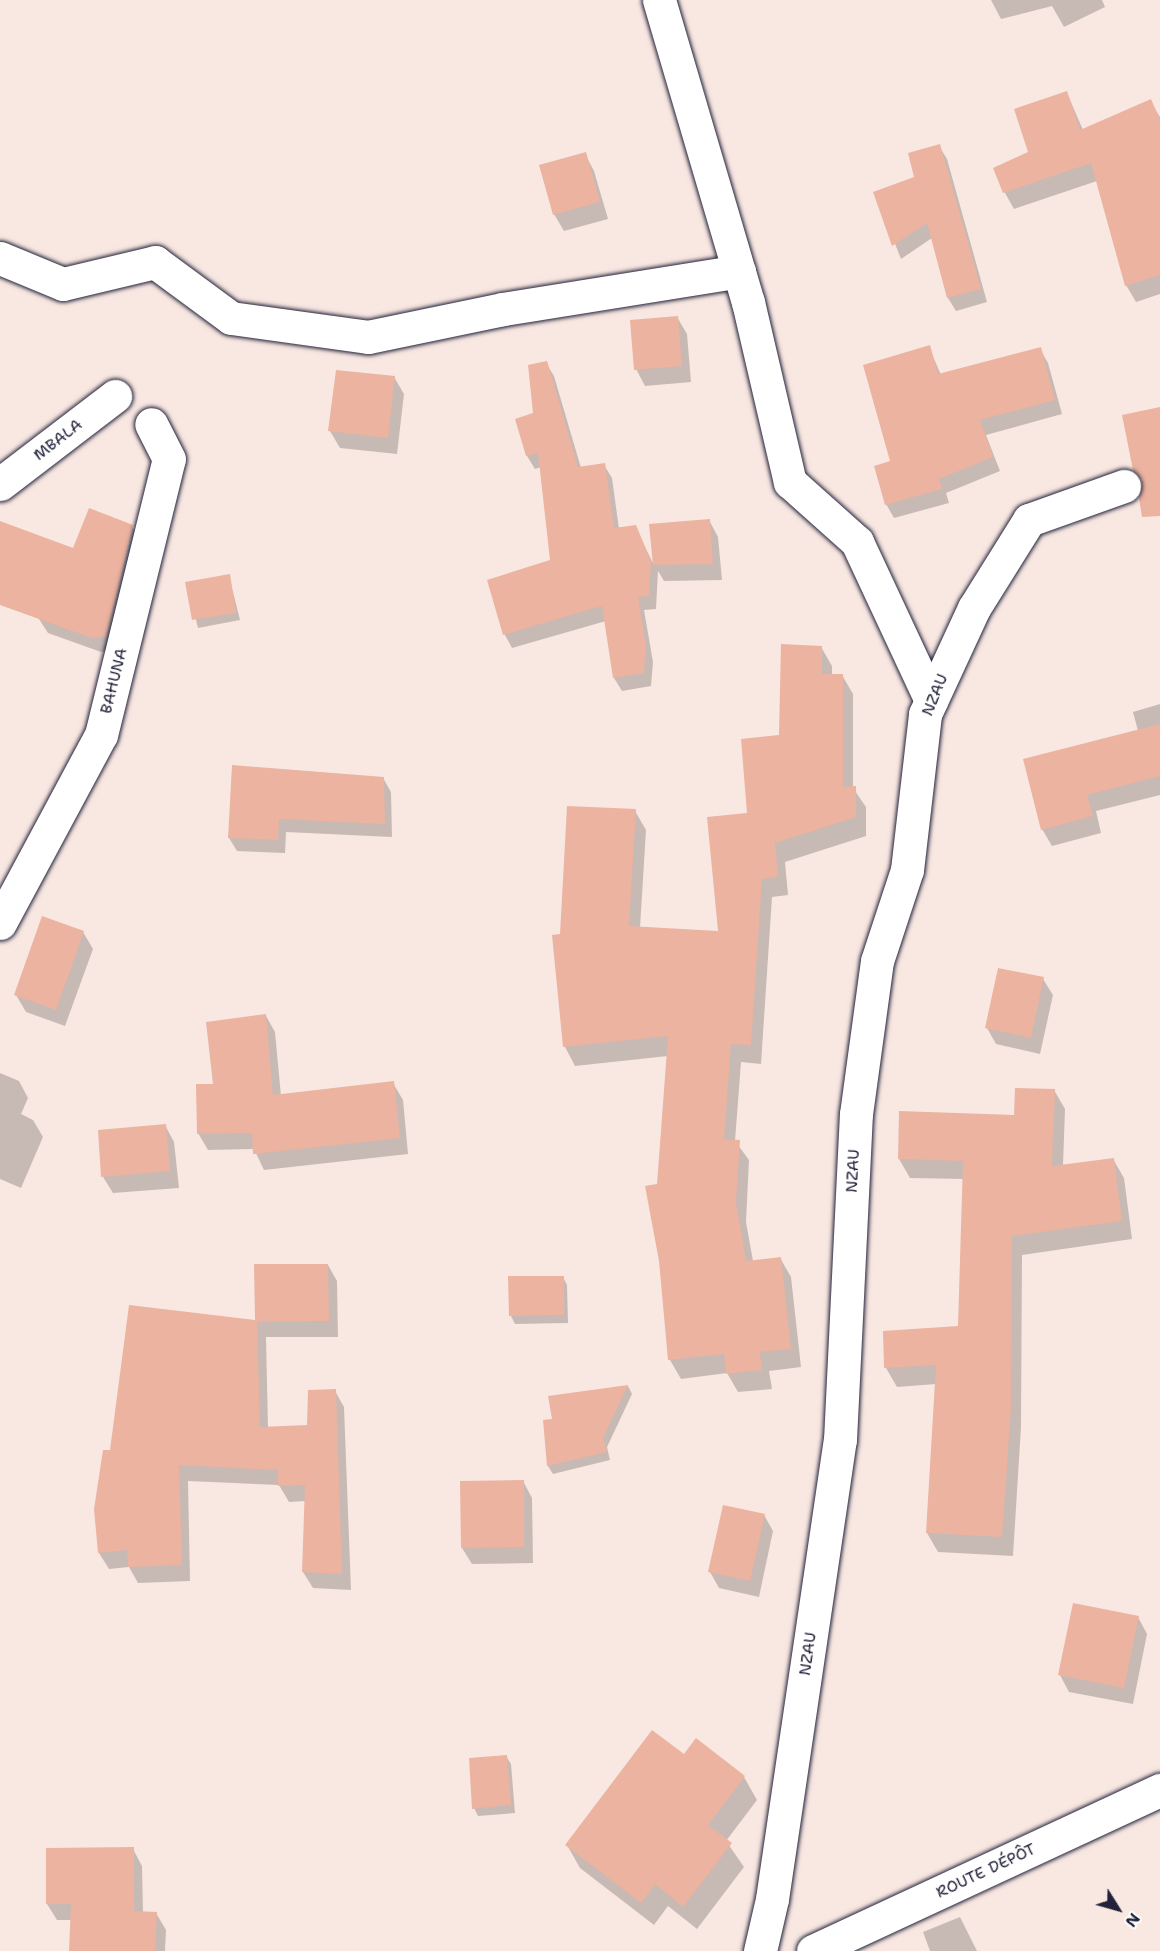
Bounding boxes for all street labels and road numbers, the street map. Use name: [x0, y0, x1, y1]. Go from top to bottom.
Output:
street label: MBALA: [30, 415, 86, 465]
street label: BAHUNA: [97, 646, 131, 716]
street label: NZAU: [918, 671, 952, 719]
street label: NZAU: [842, 1149, 864, 1193]
street label: NZAU: [795, 1631, 821, 1677]
street label: ROUTE DÉPÔT: [933, 1840, 1039, 1902]

